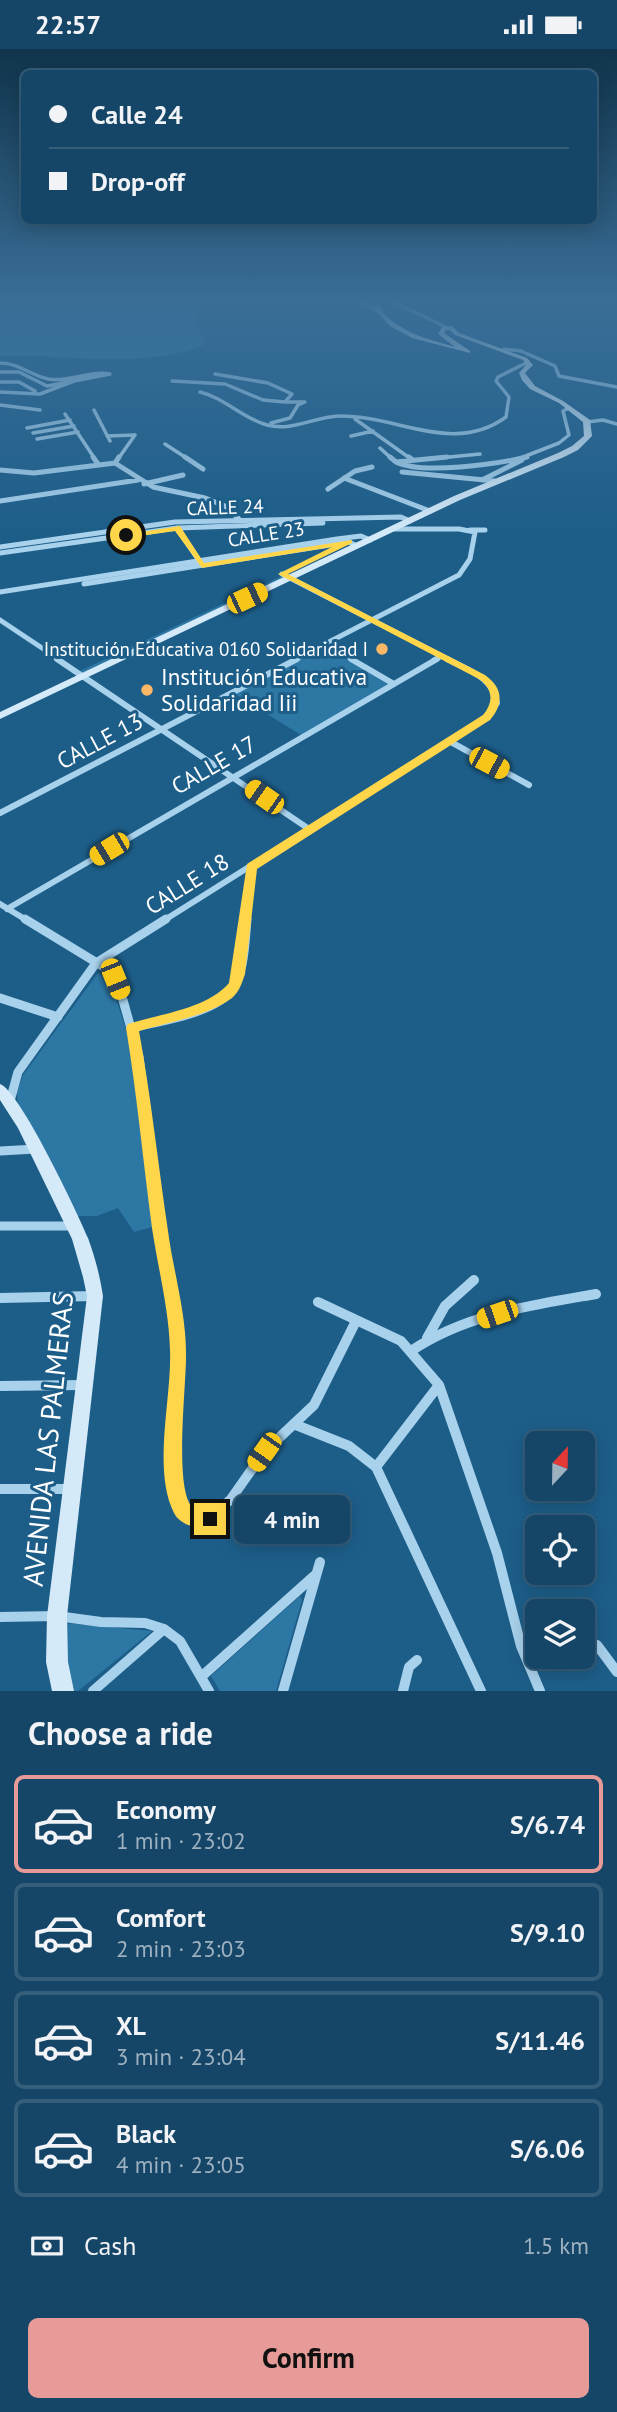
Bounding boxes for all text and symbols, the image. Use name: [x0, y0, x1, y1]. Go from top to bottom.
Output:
text: 22:57: [35, 8, 101, 41]
text: Calle 24: [91, 98, 183, 131]
text: Drop-off: [91, 165, 185, 198]
street label: CALLE 24: [186, 494, 264, 520]
street label: CALLE 23: [226, 516, 306, 552]
route start: [110, 519, 142, 551]
car: [224, 580, 271, 616]
place label: Institución Educativa 0160 Solidaridad I: [44, 637, 368, 661]
marker: Institución Educativa 0160 Solidaridad I: [374, 641, 390, 657]
place label: Institución Educativa Solidaridad Iii: [161, 662, 367, 717]
marker: Institución Educativa Solidaridad Iii: [139, 682, 155, 698]
street label: CALLE 13: [52, 706, 148, 775]
street label: CALLE 17: [166, 729, 261, 800]
car: [466, 744, 513, 782]
car: [241, 776, 288, 818]
car: [86, 829, 133, 869]
street label: CALLE 18: [140, 847, 234, 921]
car: [98, 956, 133, 1002]
street label: AVENIDA LAS PALMERAS: [14, 1290, 81, 1588]
car: [474, 1297, 521, 1331]
car: [244, 1429, 285, 1475]
north arrow: [525, 1431, 595, 1501]
map controls: [525, 1431, 595, 1669]
callout: 4 min: [234, 1495, 350, 1543]
route end: [194, 1503, 226, 1535]
text: 4 min: [264, 1505, 320, 1534]
button: locate: [525, 1515, 595, 1585]
button: layers: [525, 1599, 595, 1669]
text: Choose a ride: [28, 1712, 213, 1754]
icon: car: [32, 1793, 95, 1856]
text: Economy: [116, 1793, 216, 1826]
text: S/6.74: [510, 1808, 585, 1841]
text: 1 min · 23:02: [116, 1826, 246, 1855]
icon: car: [32, 1901, 95, 1964]
text: Comfort: [116, 1901, 206, 1934]
text: S/9.10: [510, 1916, 585, 1949]
text: 2 min · 23:03: [116, 1934, 246, 1963]
icon: car: [32, 2009, 95, 2072]
text: XL: [116, 2009, 146, 2042]
text: S/11.46: [495, 2024, 585, 2057]
text: 3 min · 23:04: [116, 2042, 246, 2071]
icon: car: [32, 2117, 95, 2180]
text: Black: [116, 2117, 176, 2150]
text: S/6.06: [510, 2132, 585, 2165]
text: 4 min · 23:05: [116, 2150, 246, 2179]
icon: cash: [28, 2227, 66, 2265]
text: Cash: [84, 2229, 136, 2262]
text: 1.5 km: [523, 2231, 589, 2260]
button: Confirm: [28, 2318, 589, 2398]

